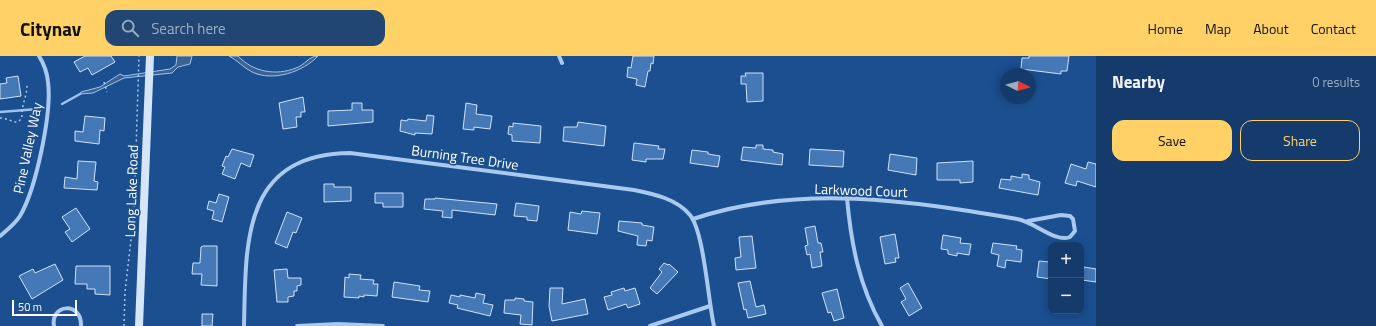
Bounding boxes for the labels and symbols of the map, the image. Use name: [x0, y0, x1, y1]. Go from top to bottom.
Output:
north arrow: [1000, 68, 1036, 104]
street label: Pine Valley Way: [7, 100, 47, 196]
street label: Burning Tree Drive: [410, 139, 520, 175]
street label: Long Lake Road: [119, 144, 143, 238]
street label: Larkwood Court: [814, 178, 908, 202]
scale bar: [12, 298, 77, 317]

